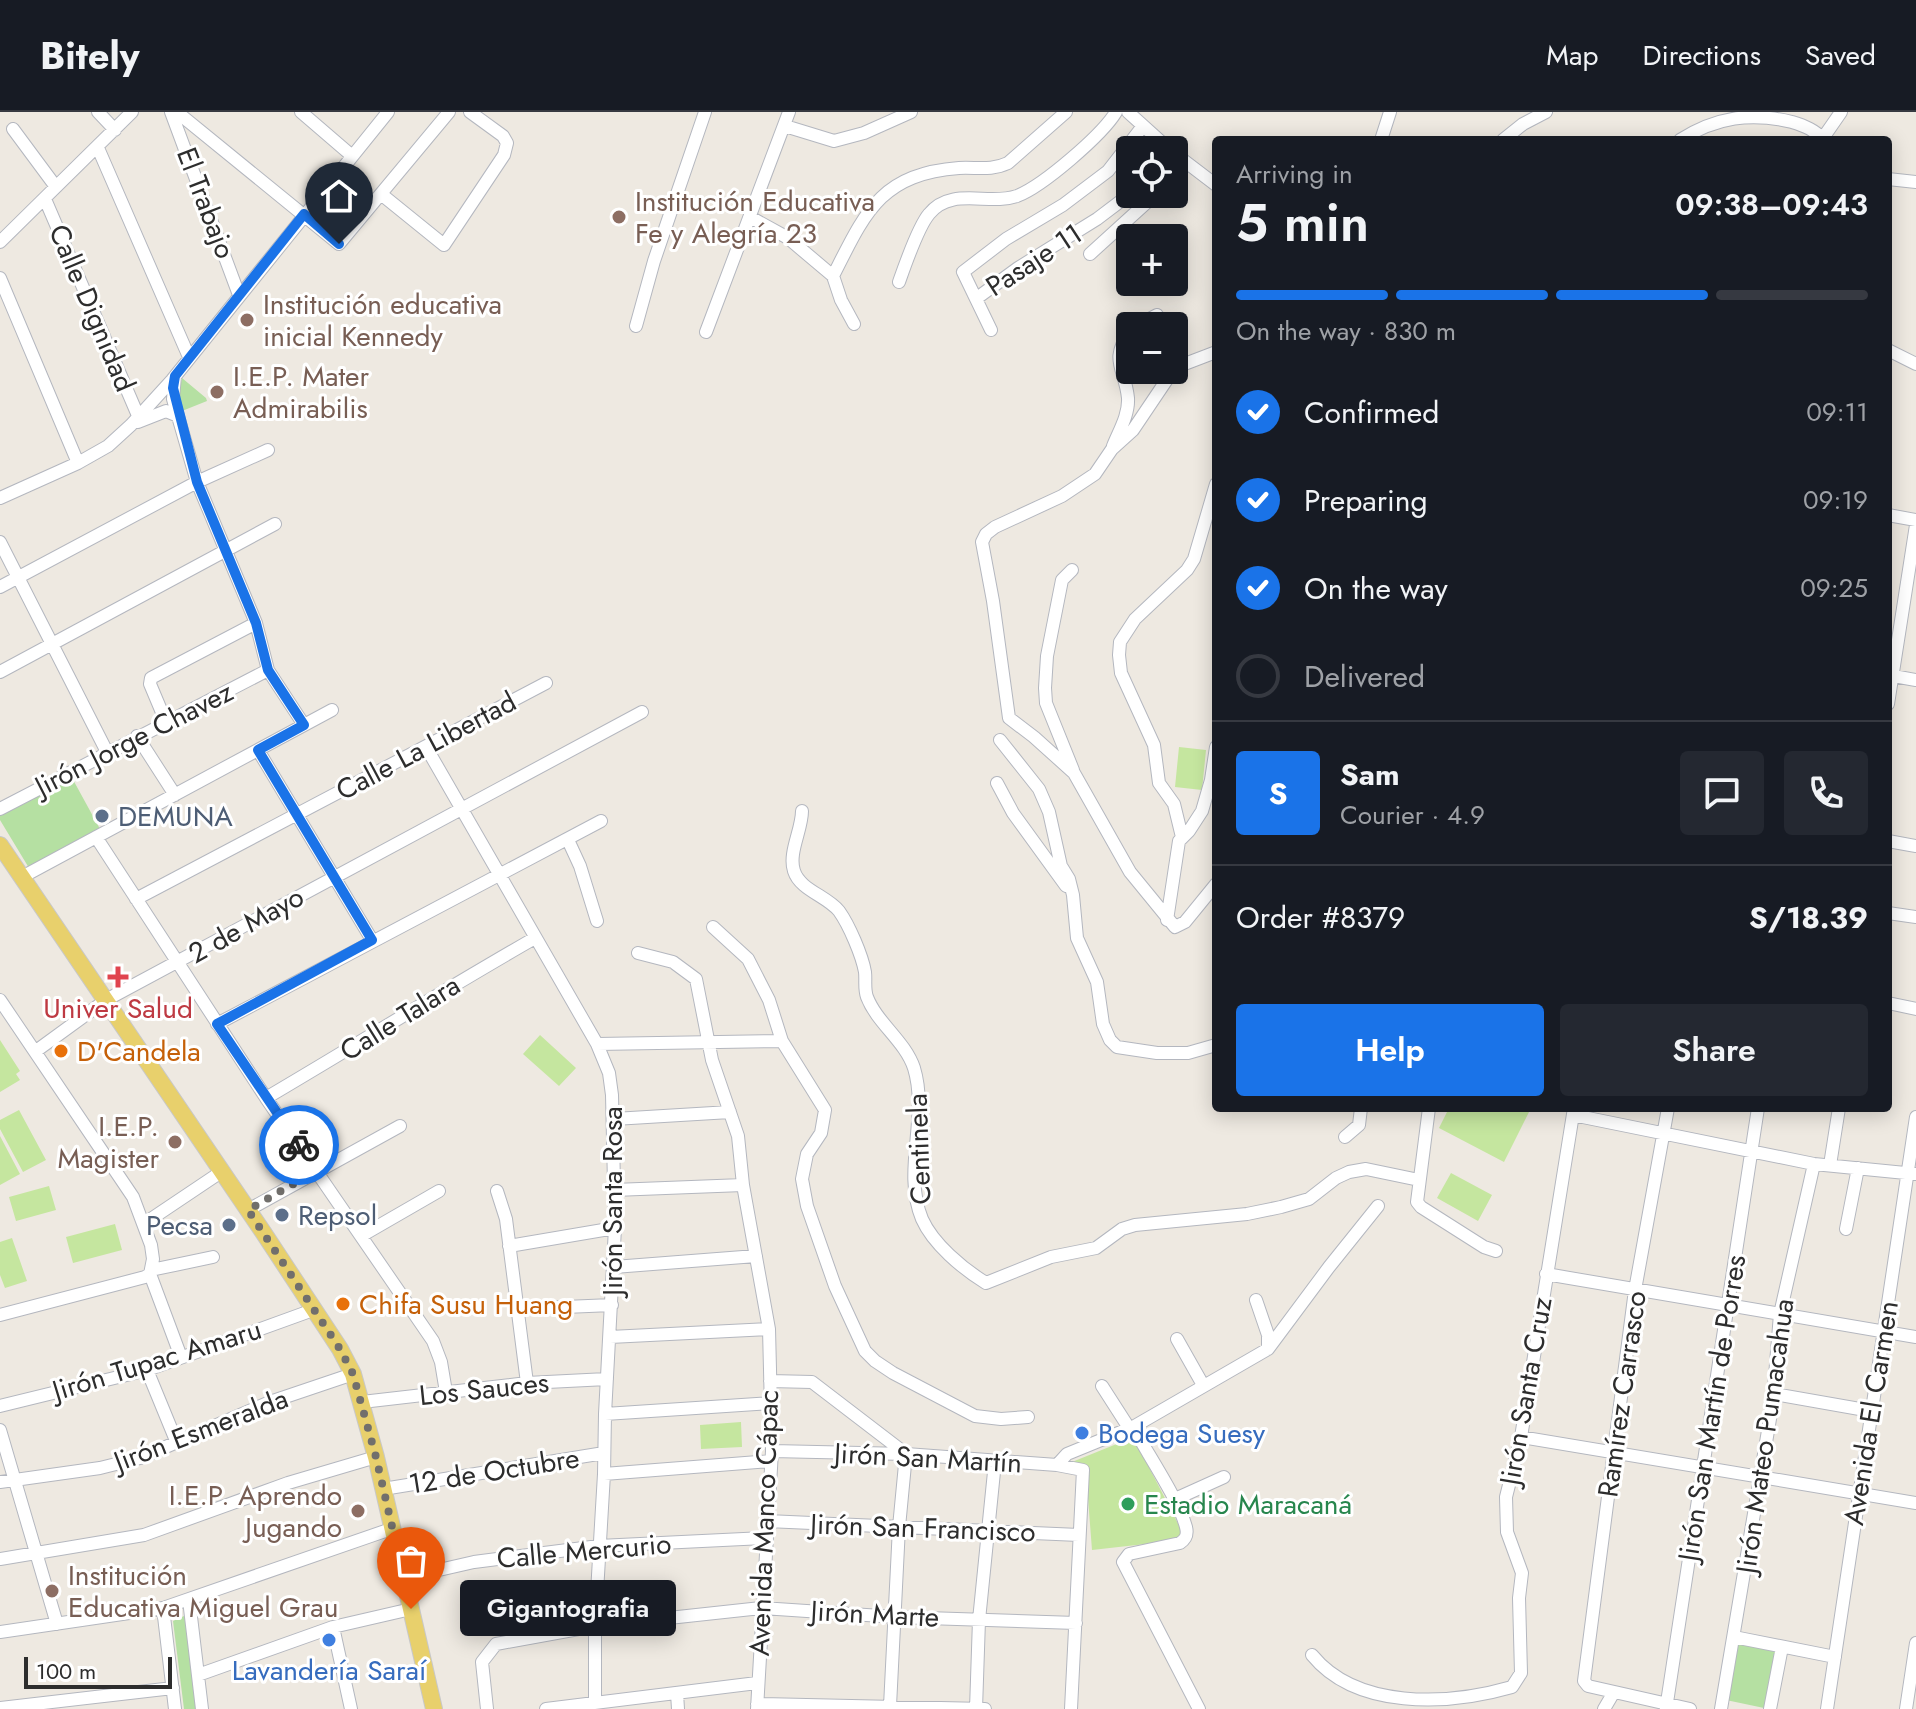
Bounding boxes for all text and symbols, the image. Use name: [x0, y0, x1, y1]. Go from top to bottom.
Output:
text: Bitely: [40, 28, 140, 83]
text: Map: [1546, 35, 1598, 76]
text: Directions: [1642, 35, 1761, 76]
text: Saved: [1805, 35, 1876, 76]
map controls: [1116, 136, 1188, 384]
button: locate: [1116, 136, 1188, 208]
street label: El Trabajo: [166, 142, 246, 264]
text: Arriving in: [1236, 155, 1353, 193]
pin: [305, 162, 373, 244]
icon: home: [317, 174, 361, 218]
place label: Institución Educativa Fe y Alegría 23: [635, 181, 875, 254]
text: 09:38–09:43: [1675, 183, 1868, 226]
text: 5 min: [1236, 185, 1369, 261]
marker: Institución Educativa Fe y Alegría 23: [610, 208, 628, 226]
street label: Pasaje 11: [978, 213, 1090, 307]
street label: Calle Dignidad: [38, 218, 146, 398]
button: +: [1116, 224, 1188, 296]
place label: Institución educativa inicial Kennedy: [263, 284, 502, 357]
marker: Institución educativa inicial Kennedy: [238, 311, 256, 329]
button: −: [1116, 312, 1188, 384]
text: On the way · 830 m: [1236, 312, 1456, 350]
place label: I.E.P. Mater Admirabilis: [233, 356, 370, 429]
marker: I.E.P. Mater Admirabilis: [208, 383, 226, 401]
icon: check: [1236, 390, 1280, 434]
text: Confirmed: [1304, 391, 1439, 434]
text: 09:11: [1806, 393, 1868, 431]
icon: check: [1236, 478, 1280, 522]
text: Preparing: [1304, 479, 1428, 522]
text: 09:19: [1803, 481, 1868, 519]
icon: check: [1236, 566, 1280, 610]
text: On the way: [1304, 567, 1448, 610]
text: 09:25: [1800, 569, 1868, 607]
text: Delivered: [1304, 655, 1425, 698]
street label: Jirón Jorge Chavez: [24, 671, 240, 808]
street label: Calle La Libertad: [329, 681, 523, 811]
button: chat: [1680, 751, 1764, 835]
button: phone: [1784, 751, 1868, 835]
text: Sam: [1340, 753, 1400, 796]
text: S: [1269, 772, 1287, 815]
place label: DEMUNA: [118, 796, 233, 837]
text: Courier · 4.9: [1340, 796, 1485, 834]
marker: DEMUNA: [93, 807, 111, 825]
street label: 2 de Mayo: [181, 876, 311, 974]
text: Order #8379: [1236, 896, 1405, 939]
text: S/18.39: [1749, 896, 1868, 939]
street label: Calle Talara: [332, 965, 468, 1071]
marker: Univer Salud: [107, 966, 129, 988]
place label: Univer Salud: [43, 988, 193, 1029]
button: Help: [1236, 1004, 1544, 1096]
button: Share: [1560, 1004, 1868, 1096]
place label: D'Candela: [77, 1031, 201, 1072]
marker: D'Candela: [52, 1042, 70, 1060]
street label: Centinela: [897, 1093, 941, 1205]
courier: [259, 1105, 339, 1185]
place label: I.E.P. Magister: [58, 1106, 159, 1179]
street label: Jirón Santa Rosa: [592, 1106, 633, 1300]
icon: bike: [277, 1123, 321, 1167]
marker: I.E.P. Magister: [166, 1133, 184, 1151]
place label: Repsol: [298, 1195, 377, 1236]
place label: Pecsa: [146, 1205, 213, 1246]
marker: Repsol: [273, 1206, 291, 1224]
marker: Pecsa: [220, 1216, 238, 1234]
street label: Jirón San Martín de Porres: [1667, 1252, 1756, 1568]
place label: Chifa Susu Huang: [359, 1284, 573, 1325]
street label: Ramírez Carrasco: [1587, 1288, 1657, 1500]
street label: Jirón Santa Cruz: [1489, 1294, 1563, 1492]
marker: Chifa Susu Huang: [334, 1295, 352, 1313]
street label: Jirón Mateo Pumacahua: [1725, 1296, 1805, 1580]
street label: Avenida El Carmen: [1833, 1298, 1909, 1528]
street label: Jirón Tupac Amaru: [44, 1309, 266, 1412]
street label: Los Sauces: [417, 1362, 551, 1416]
street label: Jirón Esmeralda: [104, 1378, 294, 1483]
street label: Avenida Manco Cápac: [739, 1389, 789, 1657]
place label: Bodega Suesy: [1098, 1413, 1266, 1454]
marker: Bodega Suesy: [1073, 1424, 1091, 1442]
street label: Jirón San Martín: [829, 1432, 1023, 1483]
street label: 12 de Octubre: [406, 1437, 582, 1505]
place label: I.E.P. Aprendo Jugando: [169, 1475, 342, 1548]
place label: Estadio Maracaná: [1144, 1484, 1352, 1525]
marker: Estadio Maracaná: [1119, 1495, 1137, 1513]
marker: I.E.P. Aprendo Jugando: [349, 1502, 367, 1520]
street label: Jirón San Francisco: [806, 1503, 1036, 1552]
street label: Calle Mercurio: [495, 1523, 673, 1579]
pin: [377, 1527, 445, 1609]
icon: bag: [389, 1539, 433, 1583]
place label: Institución Educativa Miguel Grau: [68, 1555, 338, 1628]
callout: Gigantografia: [459, 1581, 675, 1637]
marker: Institución Educativa Miguel Grau: [43, 1582, 61, 1600]
text: Gigantografia: [487, 1589, 649, 1627]
street label: Jirón Marte: [806, 1590, 940, 1638]
marker: Lavandería Saraí: [320, 1631, 338, 1649]
place label: Lavandería Saraí: [232, 1650, 428, 1691]
scale bar: [24, 1653, 172, 1689]
text: 100 m: [36, 1655, 96, 1687]

